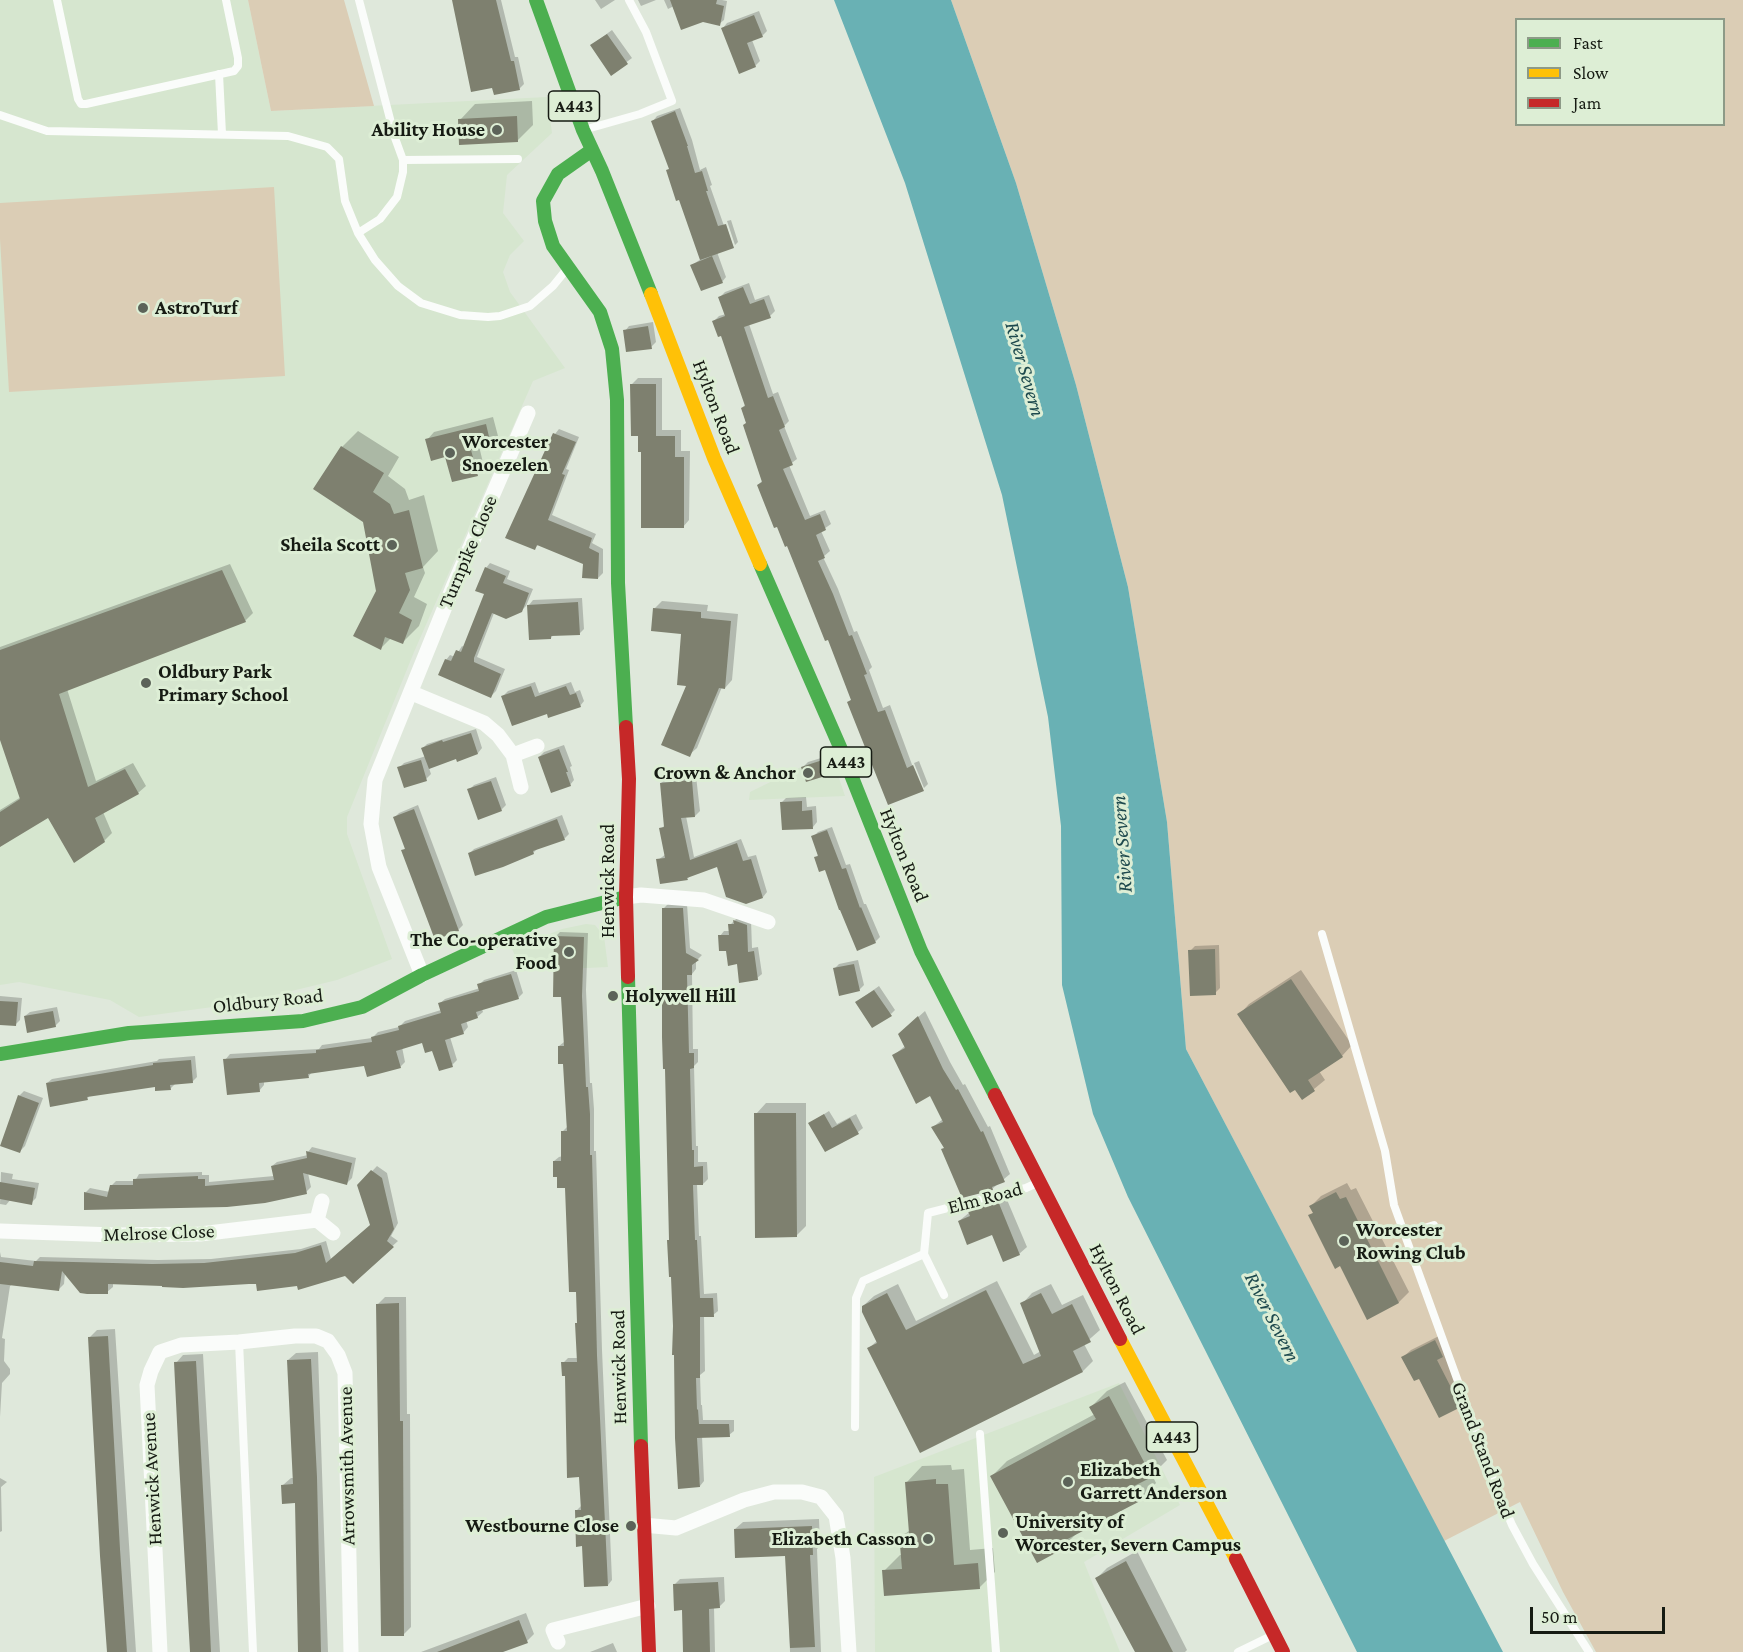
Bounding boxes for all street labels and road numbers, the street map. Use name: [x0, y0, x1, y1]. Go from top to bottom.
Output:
road number: A443: [548, 91, 600, 121]
street label: Hylton Road: [687, 356, 745, 458]
street label: Turnpike Close: [433, 492, 503, 612]
road number: A443: [820, 747, 872, 777]
street label: Hylton Road: [874, 805, 934, 905]
street label: Henwick Road: [596, 824, 620, 938]
street label: Oldbury Road: [212, 983, 324, 1019]
street label: Elm Road: [945, 1177, 1025, 1219]
street label: Melrose Close: [103, 1219, 215, 1247]
street label: Hylton Road: [1084, 1239, 1150, 1339]
street label: Henwick Road: [606, 1309, 632, 1425]
street label: Grand Stand Road: [1446, 1378, 1520, 1522]
street label: Arrowsmith Avenue: [334, 1386, 360, 1546]
street label: Henwick Avenue: [137, 1412, 167, 1546]
road number: A443: [1146, 1422, 1198, 1452]

